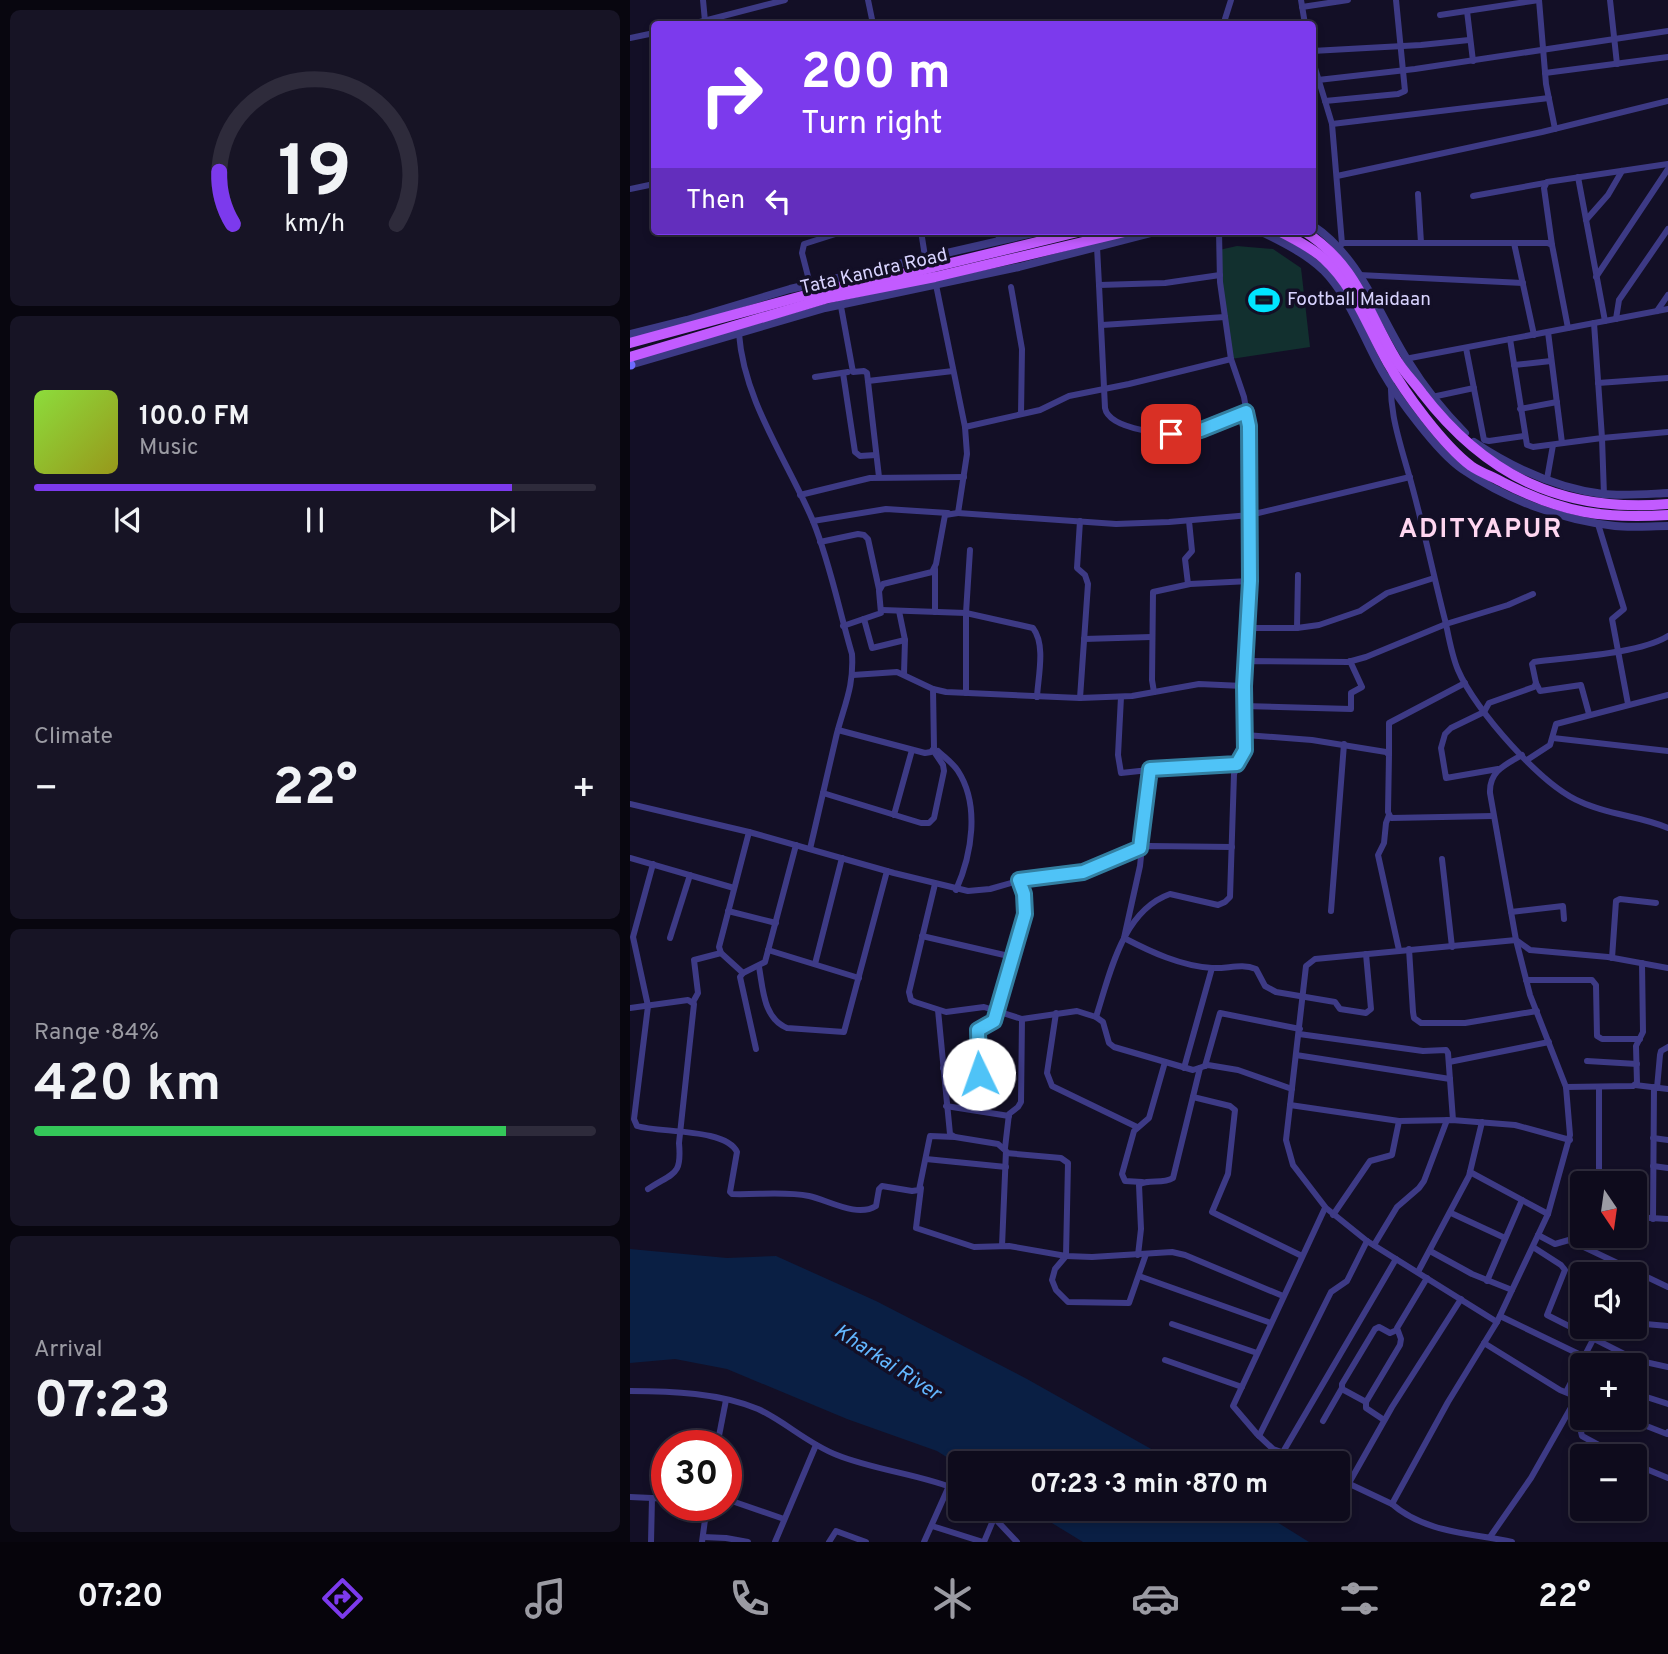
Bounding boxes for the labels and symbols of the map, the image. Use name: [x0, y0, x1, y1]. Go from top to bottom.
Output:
street label: Tata Kandra Road: [798, 243, 950, 301]
sports icon: Football Maidaan: [1247, 283, 1281, 317]
place label: Football Maidaan: [1287, 288, 1431, 312]
pin: [1141, 404, 1201, 464]
district label: ADITYAPUR: [1399, 514, 1563, 547]
position arrow: [942, 1037, 1016, 1111]
north arrow: [1570, 1171, 1647, 1248]
water label: Kharkai River: [828, 1318, 947, 1409]
speed limit sign: 30: [651, 1430, 742, 1521]

